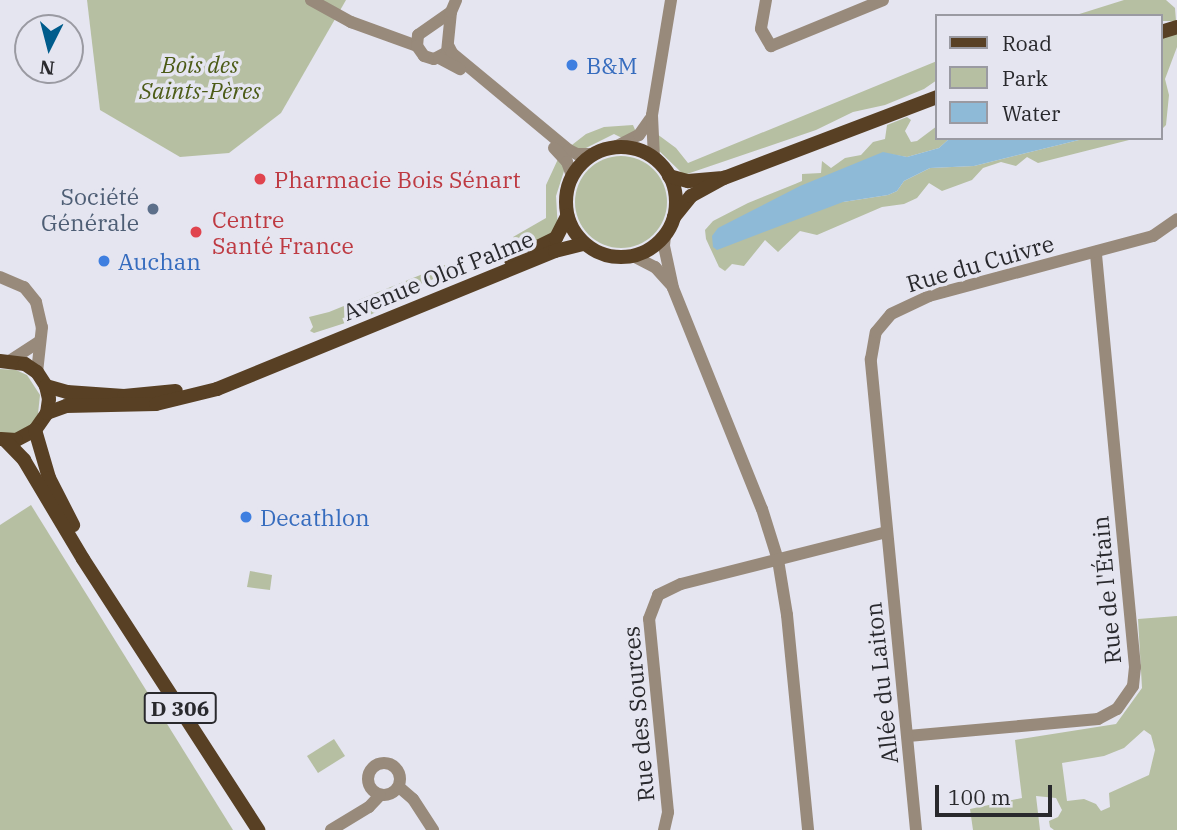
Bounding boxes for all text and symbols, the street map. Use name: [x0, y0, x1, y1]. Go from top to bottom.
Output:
north arrow: [14, 14, 84, 84]
legend: [936, 14, 1163, 140]
text: Road: [1002, 29, 1052, 57]
park label: Bois des Saints-Pères: [139, 50, 261, 104]
place label: B&M: [586, 51, 638, 79]
text: N: [38, 55, 56, 81]
marker: B&M: [564, 57, 580, 73]
text: Park: [1002, 64, 1048, 92]
text: Water: [1002, 99, 1060, 127]
place label: Pharmacie Bois Sénart: [274, 165, 521, 193]
marker: Pharmacie Bois Sénart: [252, 171, 268, 187]
place label: Société Générale: [41, 182, 139, 236]
marker: Société Générale: [145, 201, 161, 217]
place label: Centre Santé France: [212, 205, 354, 259]
marker: Centre Santé France: [186, 222, 206, 242]
street label: Avenue Olof Palme: [339, 224, 537, 326]
street label: Rue du Cuivre: [903, 229, 1057, 297]
place label: Auchan: [118, 247, 201, 275]
marker: Auchan: [96, 253, 112, 269]
place label: Decathlon: [260, 503, 370, 531]
marker: Decathlon: [238, 509, 254, 525]
street label: Rue de l'Étain: [1086, 515, 1126, 665]
street label: Allée du Laiton: [859, 601, 903, 765]
street label: Rue des Sources: [617, 625, 659, 803]
road number: D 306: [143, 690, 217, 726]
scale bar: [939, 770, 1056, 814]
text: 100 m: [948, 783, 1011, 811]

